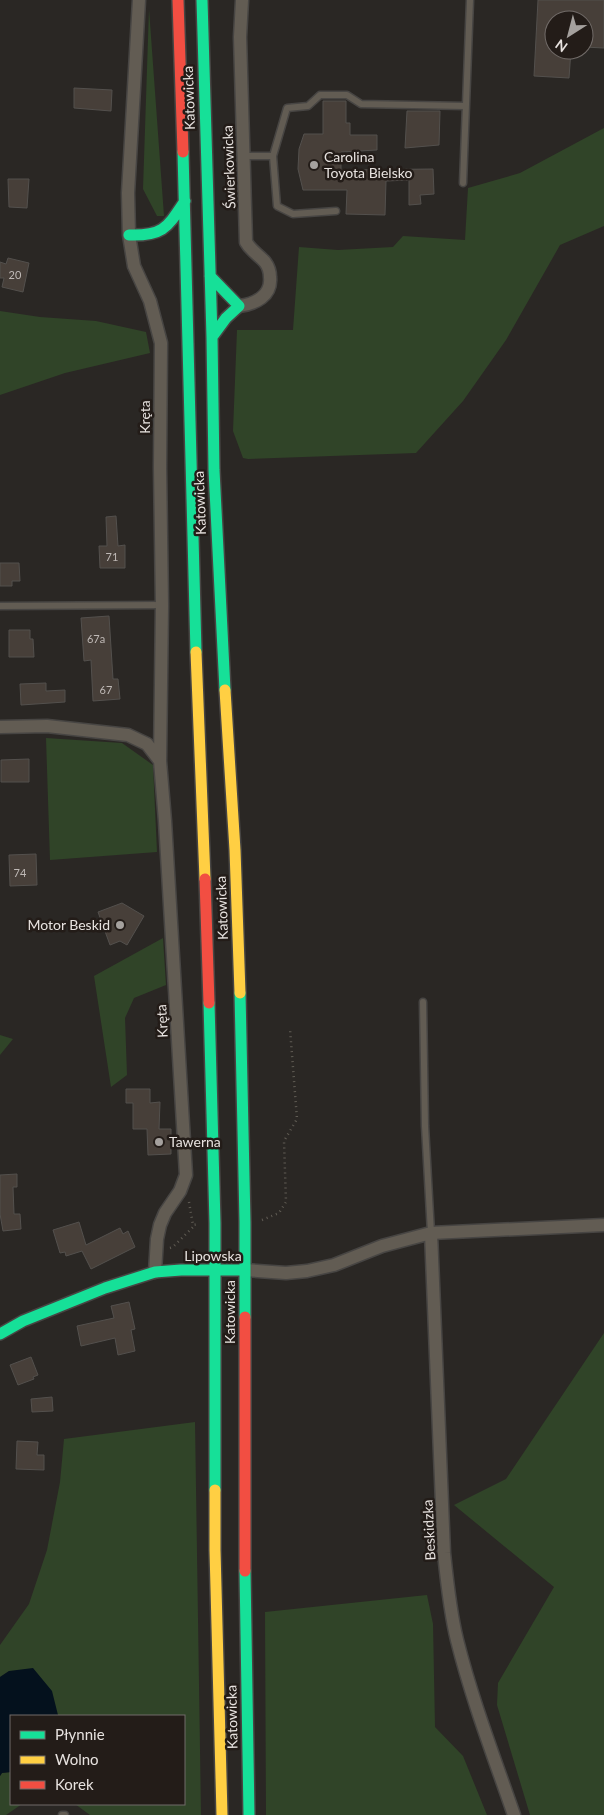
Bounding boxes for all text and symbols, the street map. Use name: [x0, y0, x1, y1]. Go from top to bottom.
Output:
north arrow: [544, 10, 594, 60]
text: N: [552, 36, 570, 56]
street label: Katowicka: [179, 66, 198, 130]
street label: Świerkowicka: [219, 125, 238, 209]
place label: Carolina Toyota Bielsko: [324, 148, 412, 181]
marker: Carolina Toyota Bielsko: [308, 159, 320, 171]
house number: 20: [9, 268, 22, 281]
street label: Kręta: [136, 400, 153, 434]
street label: Katowicka: [190, 471, 209, 535]
house number: 71: [106, 550, 118, 563]
house number: 67a: [87, 632, 105, 645]
house number: 67: [100, 683, 112, 696]
house number: 74: [14, 866, 27, 879]
street label: Katowicka: [212, 876, 231, 940]
place label: Motor Beskid: [27, 916, 110, 933]
marker: Motor Beskid: [114, 919, 126, 931]
street label: Kręta: [152, 1004, 171, 1038]
place label: Tawerna: [169, 1133, 221, 1150]
marker: Tawerna: [153, 1136, 165, 1148]
street label: Lipowska: [184, 1247, 242, 1264]
street label: Katowicka: [221, 1280, 238, 1344]
street label: Beskidzka: [418, 1499, 439, 1561]
street label: Katowicka: [222, 1685, 241, 1749]
legend: [10, 1715, 185, 1805]
text: Płynnie: [55, 1725, 105, 1743]
text: Wolno: [55, 1750, 99, 1768]
text: Korek: [55, 1775, 94, 1793]

